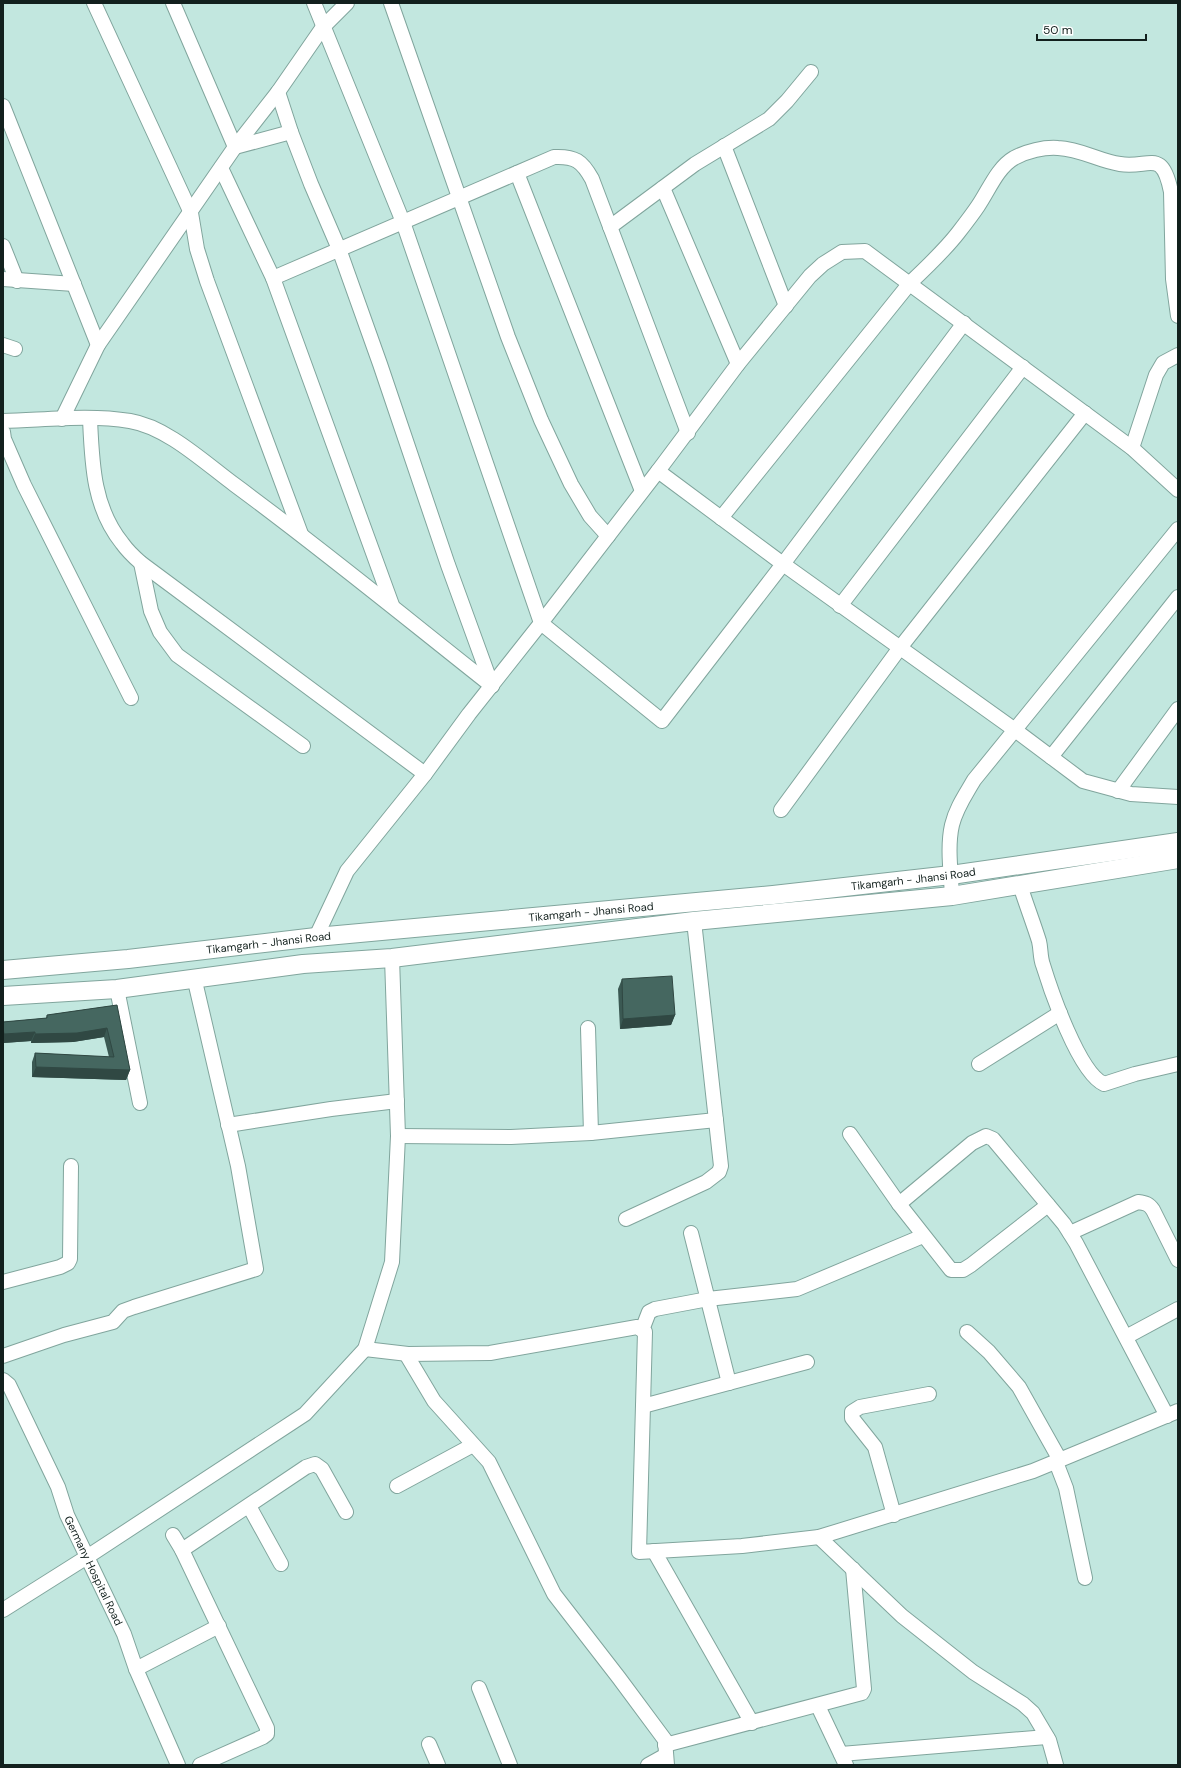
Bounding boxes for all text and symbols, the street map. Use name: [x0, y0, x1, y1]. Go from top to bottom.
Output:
scale bar: [1037, 16, 1146, 42]
text: 50 m: [1043, 22, 1072, 38]
street label: Tikamgarh - Jhansi Road: [850, 864, 977, 893]
street label: Tikamgarh - Jhansi Road: [528, 899, 654, 924]
street label: Tikamgarh - Jhansi Road: [205, 929, 332, 957]
street label: Germany Hospital Road: [61, 1513, 126, 1628]

